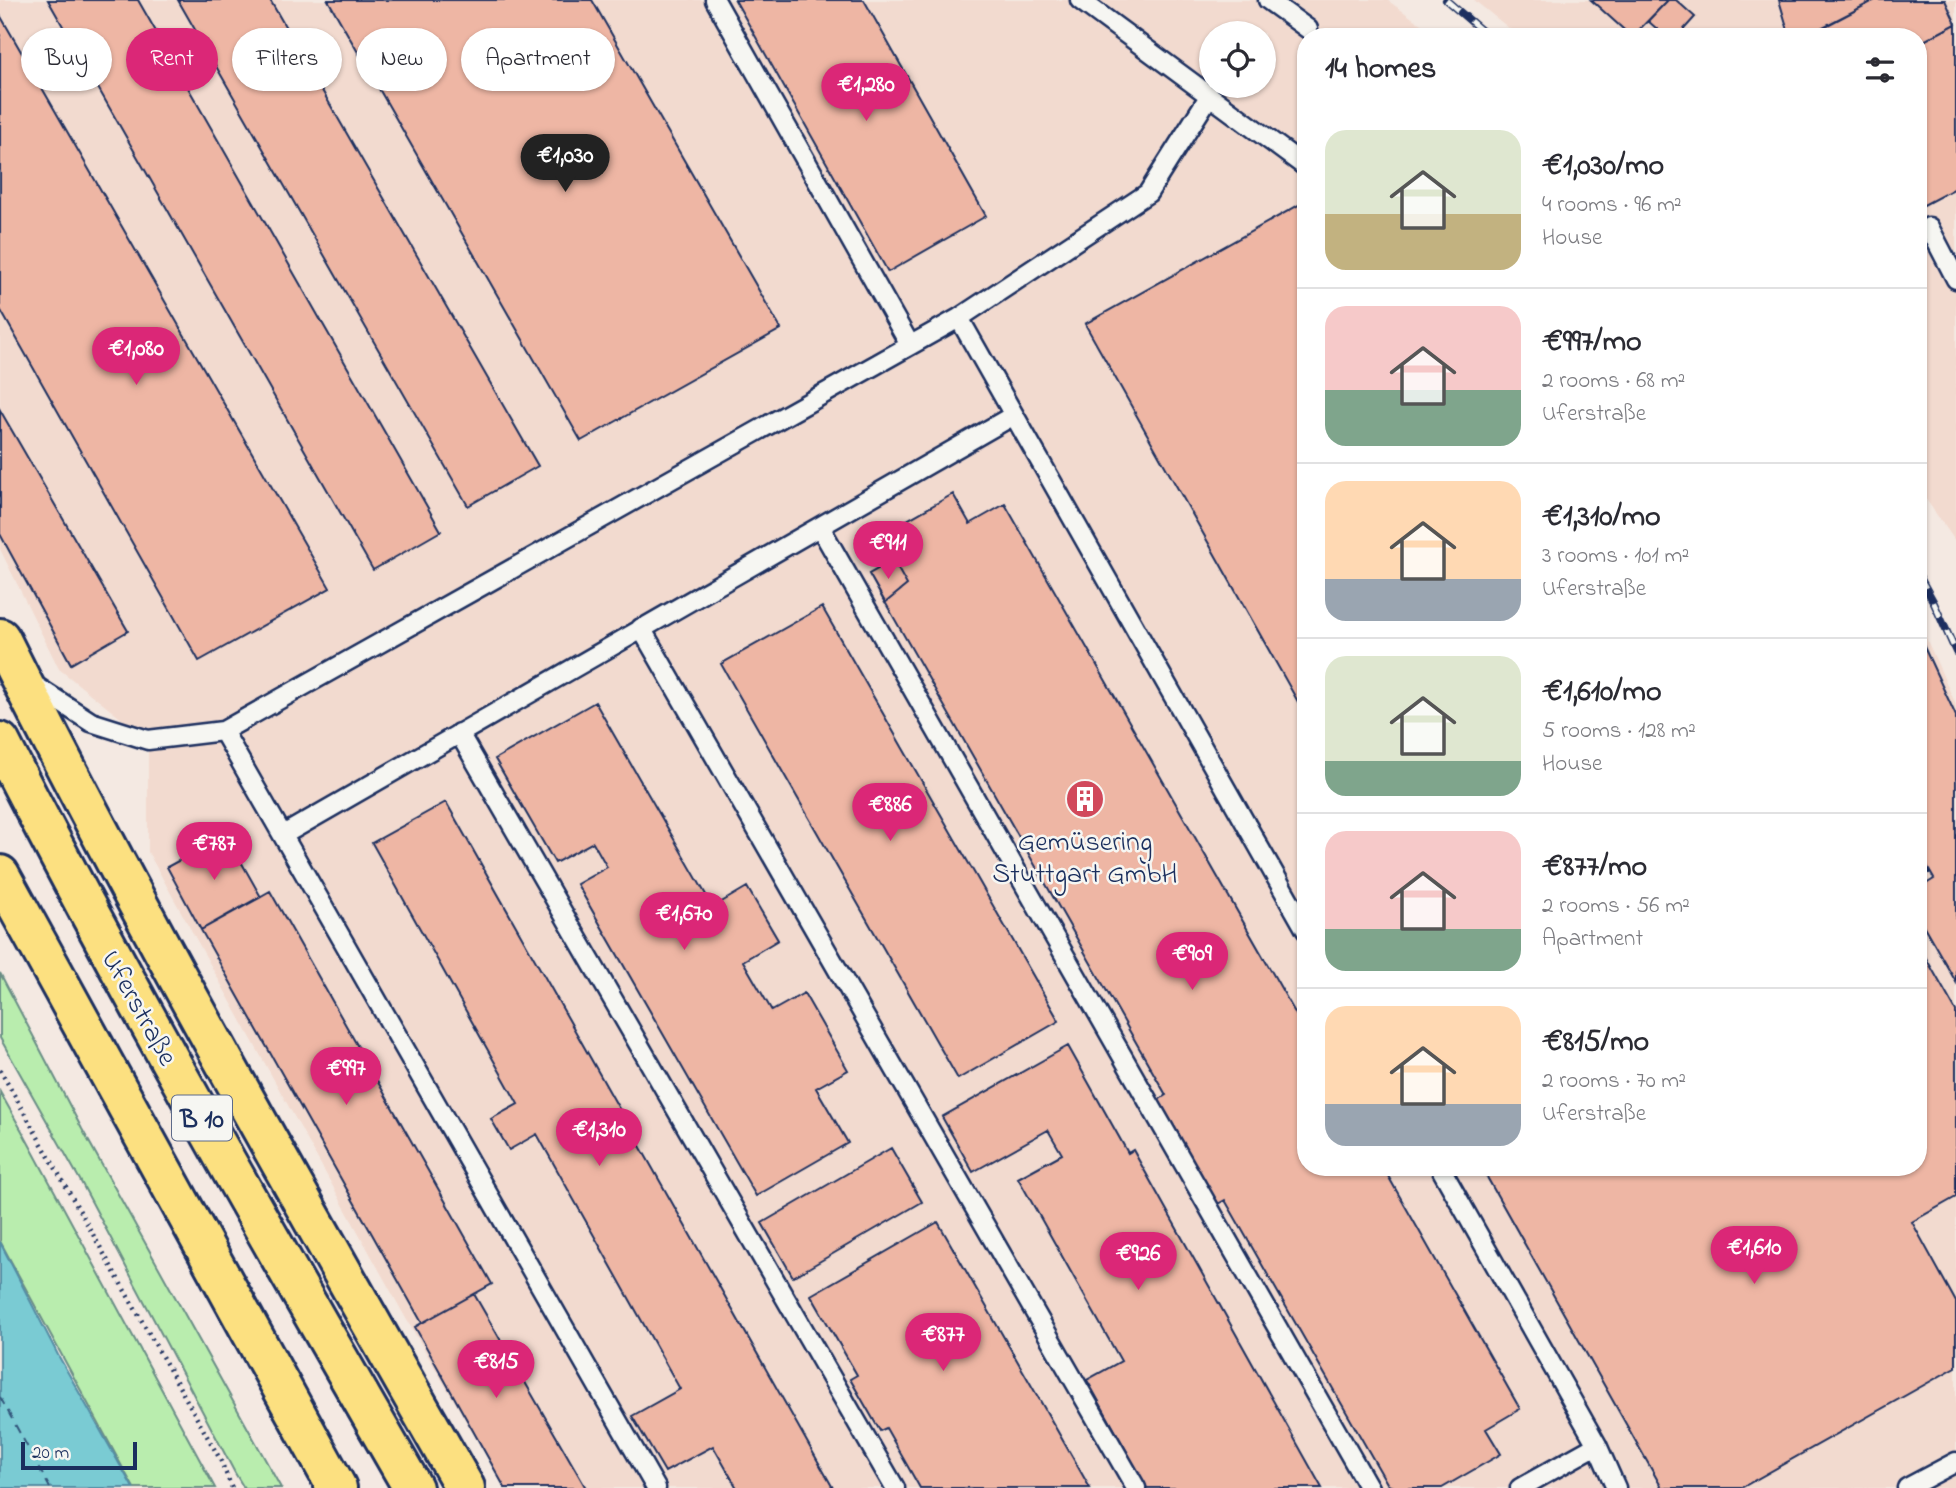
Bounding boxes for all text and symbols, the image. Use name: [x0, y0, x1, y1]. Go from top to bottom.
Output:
map controls: [1199, 21, 1276, 98]
button: locate: [1199, 21, 1276, 98]
chip: Buy: [21, 28, 112, 91]
chip: Rent: [126, 28, 218, 91]
chip: Filters: [232, 28, 342, 91]
chip: New: [356, 28, 447, 91]
chip: Apartment: [461, 28, 615, 91]
text: 14 homes: [1325, 48, 1436, 92]
icon: filters: [1861, 51, 1899, 89]
pin: €1,280: [809, 64, 923, 123]
text: €1,280: [837, 69, 895, 102]
pin: €1,030: [508, 134, 622, 194]
text: €1,030: [537, 140, 593, 173]
text: €1,030/mo: [1542, 145, 1664, 189]
icon: home: [1381, 158, 1465, 242]
text: 4 rooms · 96 m²: [1542, 189, 1682, 222]
text: House: [1542, 222, 1602, 255]
text: €997/mo: [1542, 321, 1642, 365]
pin: €1,080: [79, 328, 193, 387]
text: €1,080: [108, 333, 164, 366]
icon: home: [1381, 334, 1465, 418]
text: 2 rooms · 68 m²: [1542, 365, 1685, 398]
text: Uferstraße: [1542, 398, 1646, 431]
text: €1,310/mo: [1542, 496, 1661, 540]
icon: home: [1381, 509, 1465, 593]
pin: €911: [847, 522, 929, 581]
text: €911: [869, 527, 907, 560]
text: 3 rooms · 101 m²: [1542, 540, 1689, 573]
text: Uferstraße: [1542, 573, 1646, 606]
text: €1,610/mo: [1542, 671, 1662, 715]
icon: home: [1381, 684, 1465, 768]
text: 5 rooms · 128 m²: [1542, 715, 1696, 748]
text: House: [1542, 748, 1602, 781]
building icon: Gemüsering Stuttgart GmbH: [1064, 778, 1106, 820]
pin: €886: [849, 784, 931, 843]
text: €886: [868, 789, 912, 822]
pin: €787: [173, 822, 255, 882]
place label: Gemüsering Stuttgart GmbH: [992, 823, 1178, 896]
text: €787: [192, 828, 236, 861]
text: €877/mo: [1542, 846, 1647, 890]
icon: home: [1381, 859, 1465, 943]
text: 2 rooms · 56 m²: [1542, 890, 1690, 923]
pin: €1,670: [627, 892, 741, 952]
text: €1,670: [656, 898, 712, 931]
text: Apartment: [1542, 923, 1643, 956]
pin: €909: [1151, 932, 1233, 992]
text: €909: [1172, 938, 1212, 971]
street label: Uferstraße: [89, 943, 187, 1074]
text: €815/mo: [1542, 1021, 1649, 1065]
icon: home: [1381, 1034, 1465, 1118]
pin: €997: [305, 1048, 387, 1107]
text: €997: [326, 1053, 366, 1086]
text: 2 rooms · 70 m²: [1542, 1065, 1686, 1098]
road number: B 10: [172, 1096, 232, 1140]
text: Uferstraße: [1542, 1098, 1646, 1131]
pin: €1,310: [542, 1108, 656, 1168]
text: €1,310: [572, 1114, 626, 1147]
pin: €1,610: [1697, 1226, 1811, 1286]
pin: €926: [1097, 1232, 1179, 1292]
text: €1,610: [1727, 1232, 1781, 1265]
text: €926: [1116, 1238, 1160, 1271]
pin: €877: [902, 1314, 984, 1373]
text: €877: [921, 1319, 965, 1352]
pin: €815: [455, 1340, 537, 1400]
text: €815: [473, 1346, 519, 1379]
scale bar: [21, 1439, 136, 1471]
text: 20 m: [32, 1440, 69, 1467]

